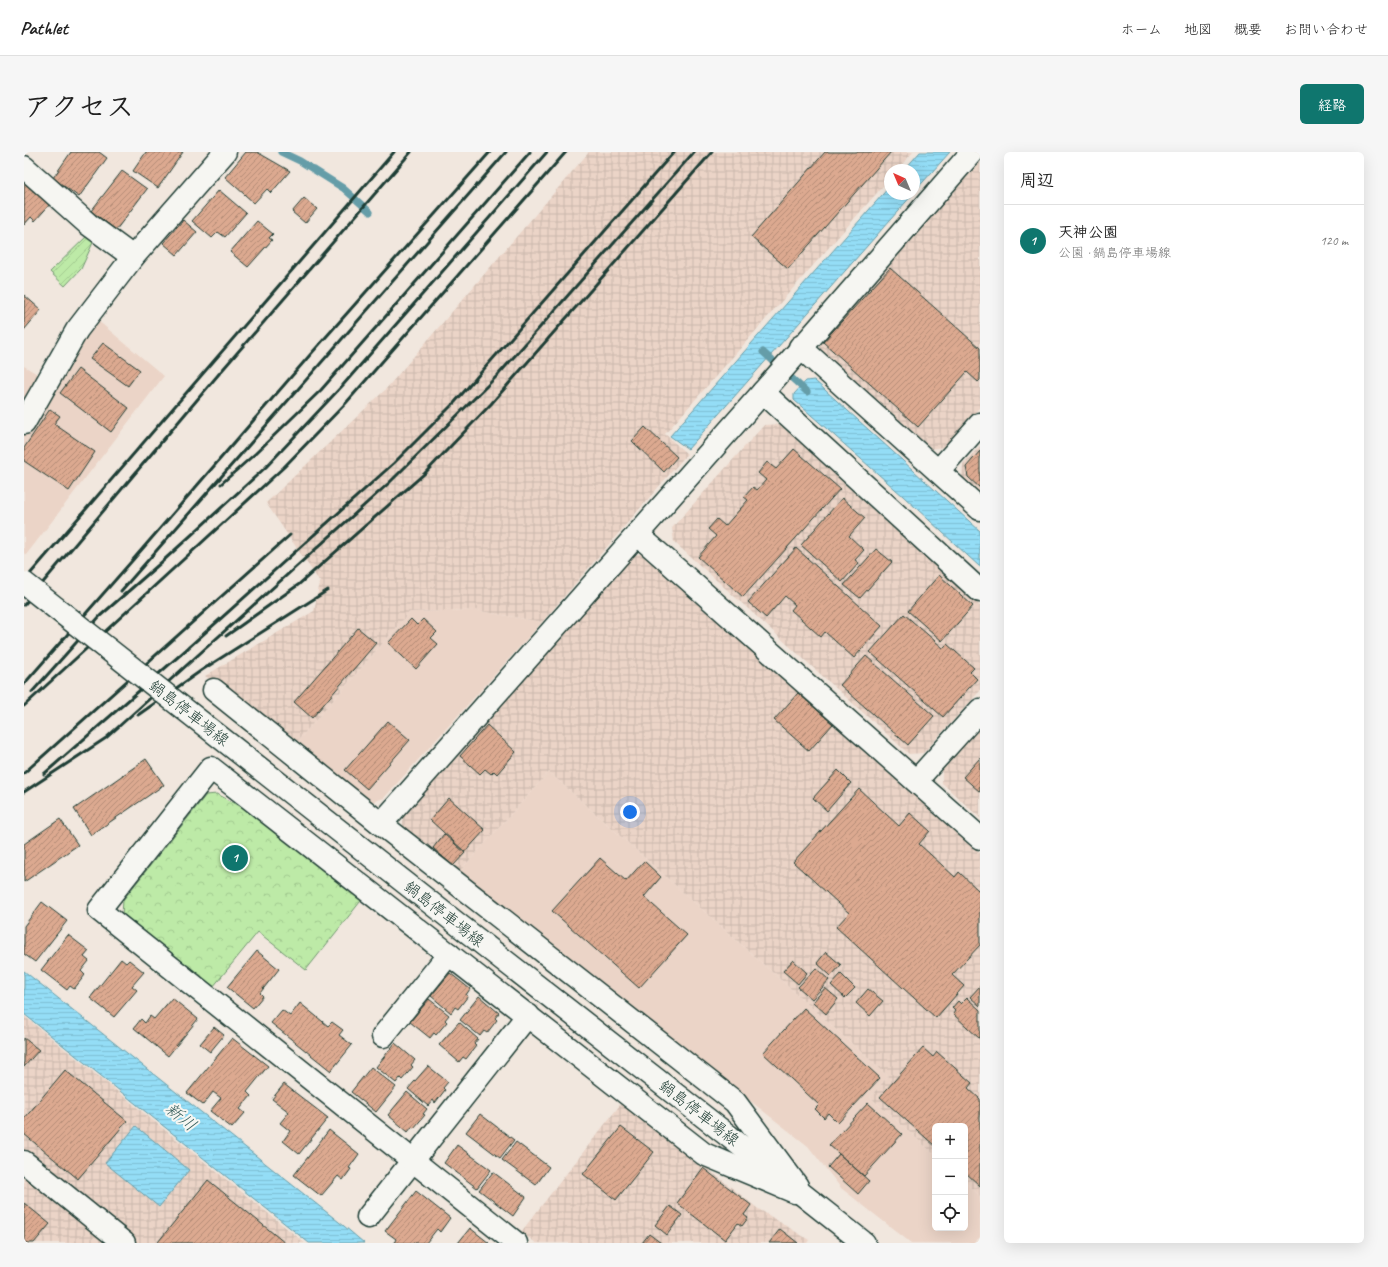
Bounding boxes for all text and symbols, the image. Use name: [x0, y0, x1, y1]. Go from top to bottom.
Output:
text: Pathlet: [20, 16, 68, 40]
text: ホーム: [1121, 21, 1162, 38]
text: 地図: [1184, 21, 1212, 38]
text: 概要: [1234, 21, 1262, 38]
text: お問い合わせ: [1284, 21, 1368, 38]
button: 経路: [1300, 84, 1364, 124]
text: アクセス: [24, 89, 134, 124]
north arrow: [884, 164, 920, 200]
text: 周辺: [1020, 170, 1054, 191]
text: 天神公園: [1058, 223, 1118, 242]
text: 1: [1030, 233, 1036, 249]
text: 120 m: [1320, 233, 1348, 249]
text: 公園 · 鍋島停車場線: [1058, 245, 1171, 261]
street label: 鍋島停車場線: [145, 676, 233, 750]
your location: [620, 802, 640, 822]
pin: 1: [222, 843, 248, 873]
street label: 鍋島停車場線: [400, 877, 488, 951]
street label: 鍋島停車場線: [655, 1076, 743, 1150]
water label: 新川: [161, 1098, 201, 1136]
map controls: [932, 1123, 968, 1231]
button: +: [932, 1123, 968, 1159]
button: −: [932, 1159, 968, 1195]
button: locate: [932, 1195, 968, 1231]

